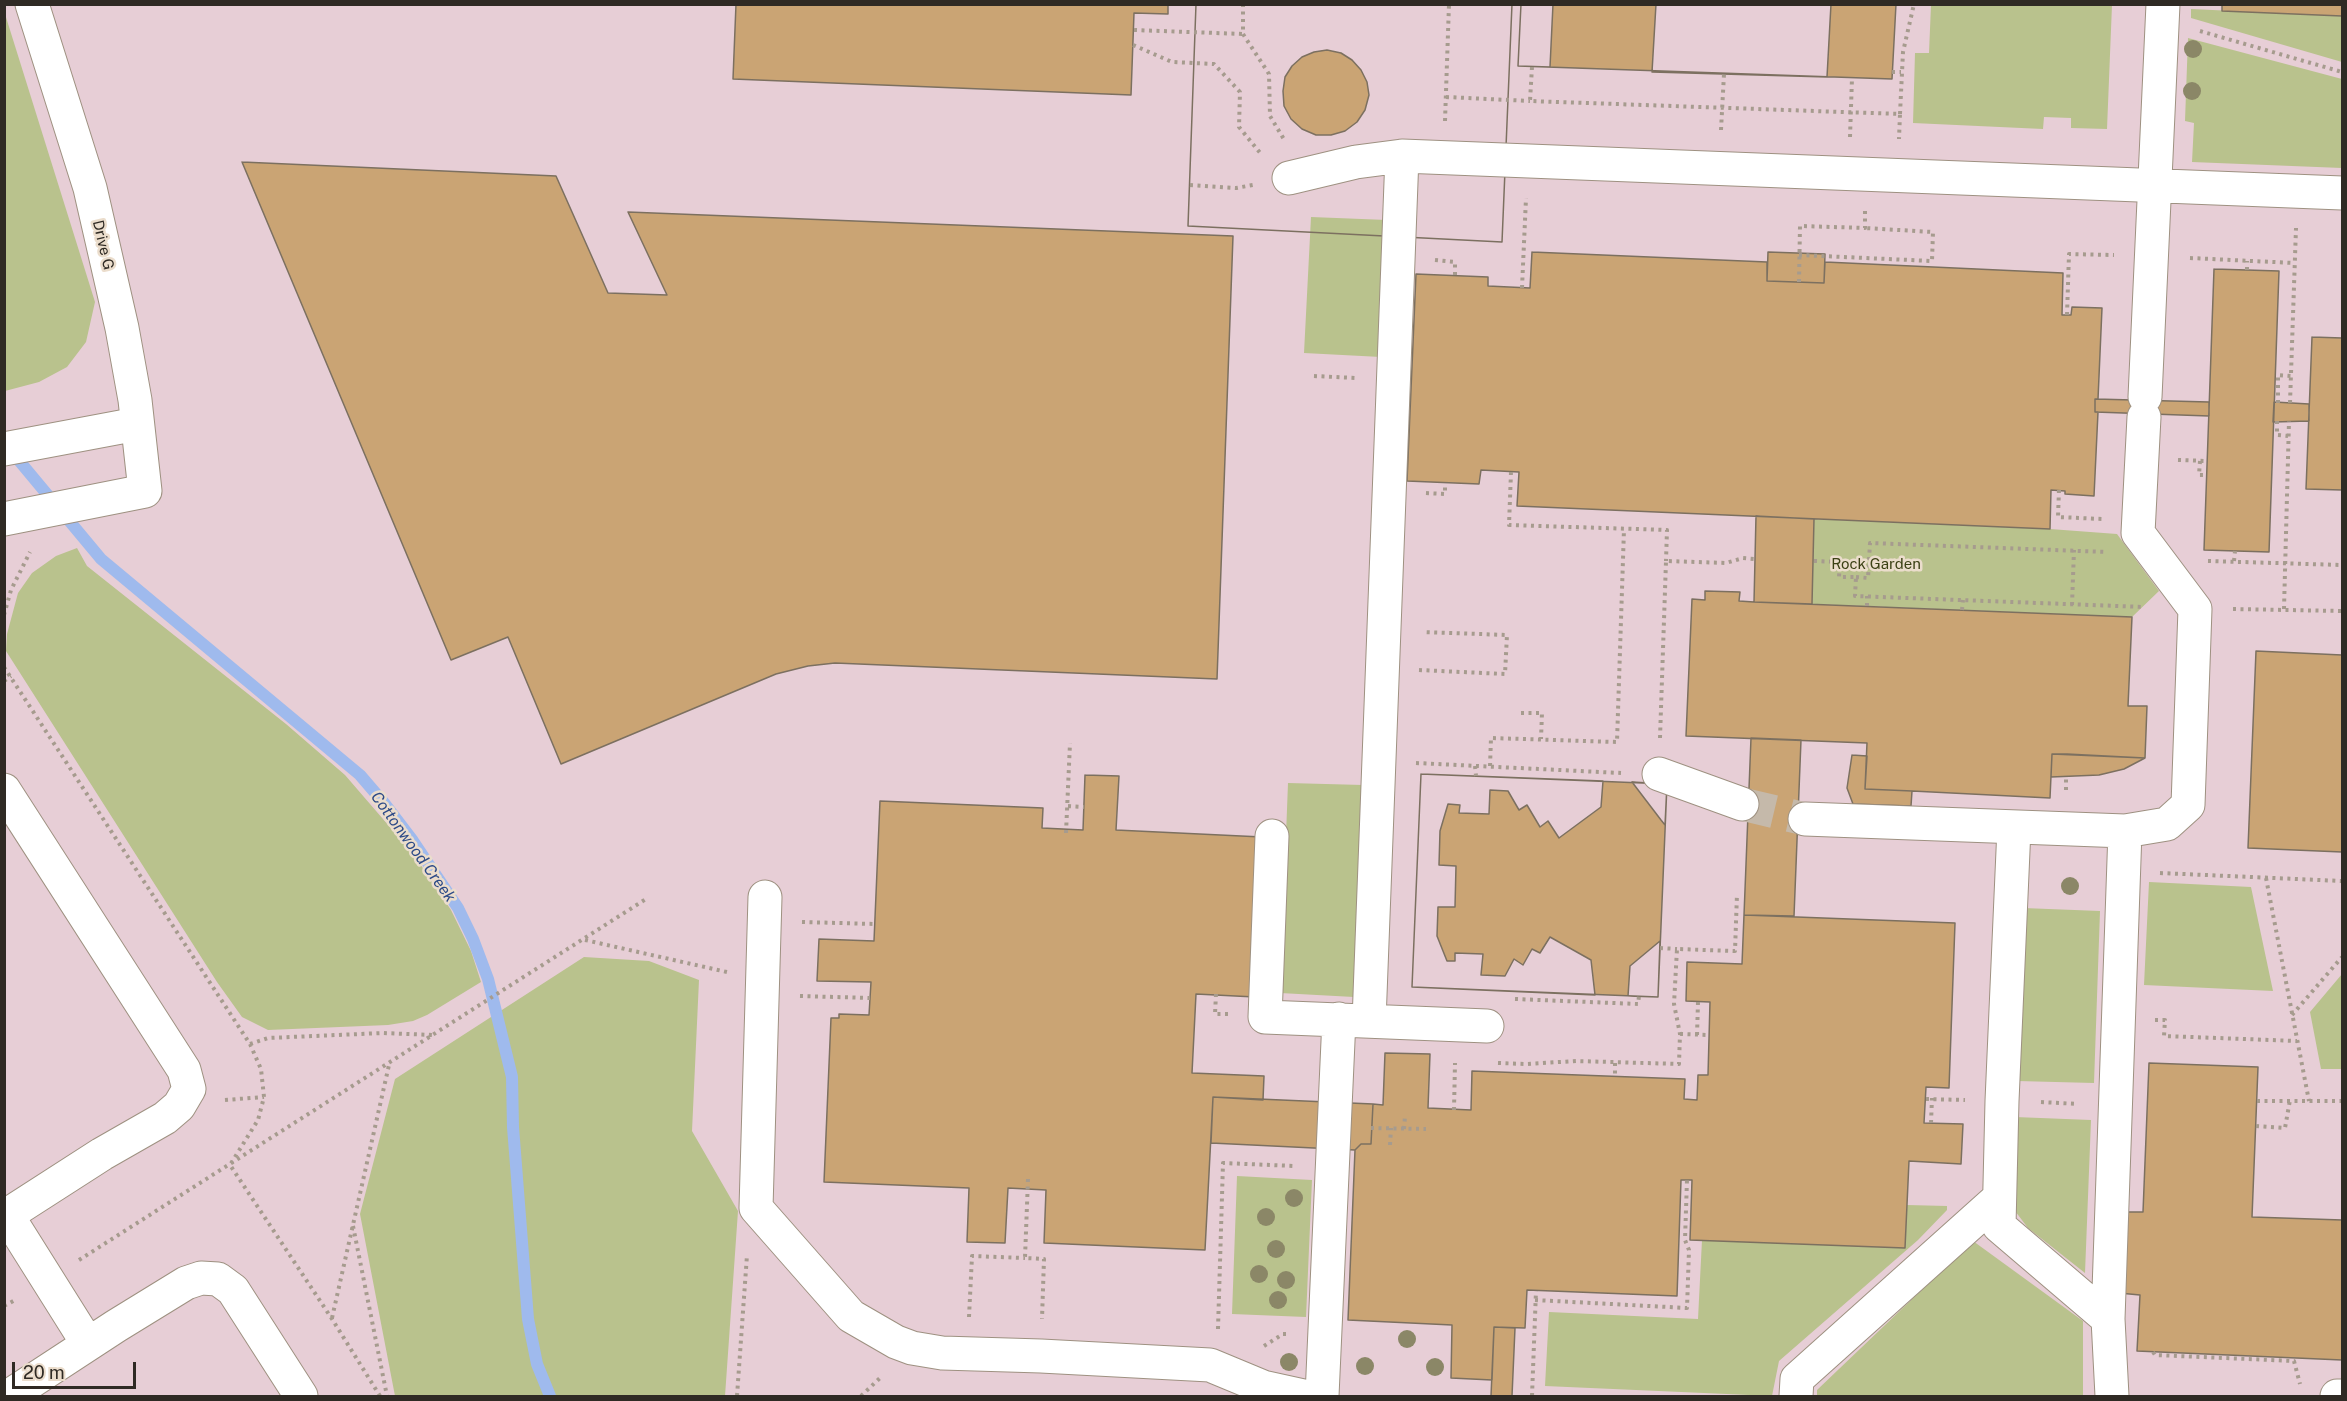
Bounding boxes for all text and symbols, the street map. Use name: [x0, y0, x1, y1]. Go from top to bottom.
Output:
street label: Drive G: [89, 218, 117, 272]
park label: Rock Garden: [1831, 555, 1921, 573]
water label: Cottonwood Creek: [366, 788, 460, 906]
scale bar: [15, 1350, 140, 1388]
text: 20 m: [23, 1362, 65, 1383]

